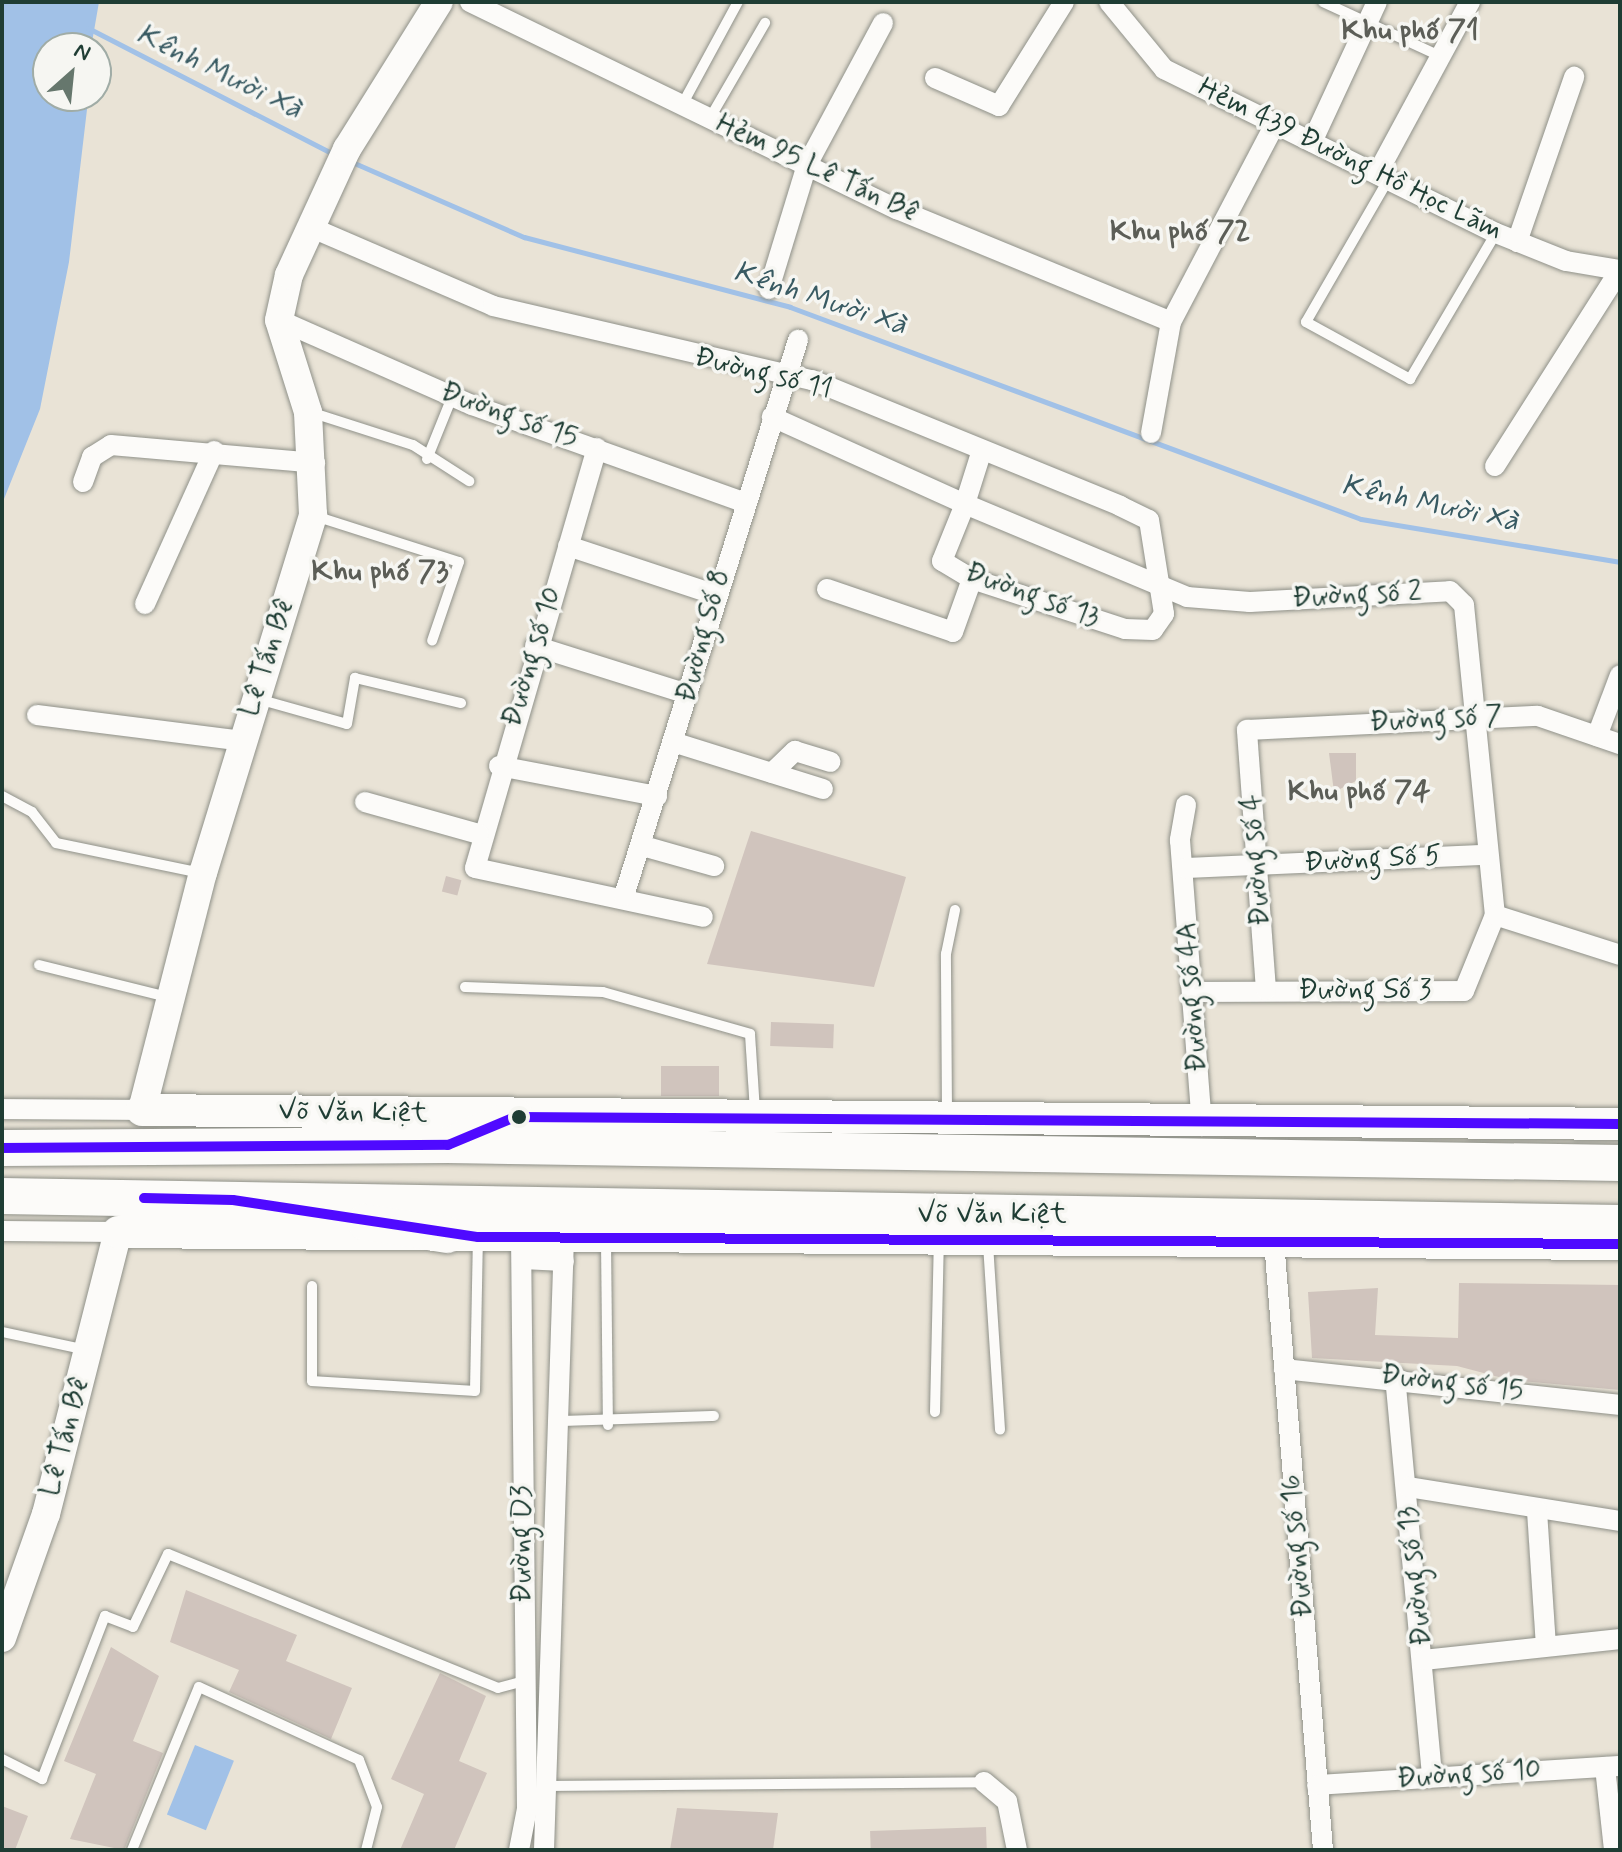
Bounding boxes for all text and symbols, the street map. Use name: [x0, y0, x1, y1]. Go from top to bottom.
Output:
district label: Khu phố 71: [1341, 13, 1479, 49]
water label: Kênh Mười Xà: [129, 16, 309, 128]
north arrow: [32, 32, 112, 112]
text: N: [69, 37, 95, 68]
street label: Hẻm 439 Đường Hồ Học Lãm: [1191, 71, 1509, 249]
street label: Hẻm 95 Lê Tấn Bê: [710, 107, 924, 231]
district label: Khu phố 72: [1109, 214, 1251, 250]
water label: Kênh Mười Xà: [728, 254, 912, 344]
street label: Đường số 11: [690, 341, 836, 407]
street label: Đường số 15: [435, 376, 583, 456]
water label: Kênh Mười Xà: [1337, 467, 1523, 541]
district label: Khu phố 73: [311, 554, 449, 590]
street label: Đường số 13: [960, 556, 1104, 636]
street label: Đường Số 8: [670, 566, 738, 706]
street label: Đường số 2: [1291, 576, 1423, 616]
street label: Đường số 10: [496, 582, 570, 732]
street label: Lê Tấn Bê: [233, 595, 303, 721]
street label: Đường số 7: [1368, 700, 1504, 740]
district label: Khu phố 74: [1287, 774, 1431, 810]
street label: Đường số 4: [1236, 792, 1278, 928]
street label: Đường Số 5: [1304, 840, 1442, 880]
street label: Đường số 4A: [1171, 920, 1215, 1074]
street label: Đường Số 3: [1299, 974, 1431, 1008]
street label: Võ Văn Kiệt: [278, 1095, 428, 1131]
unlabelled marker: [511, 1109, 527, 1125]
street label: Võ Văn Kiệt: [917, 1198, 1067, 1232]
street label: Đường số 15: [1378, 1359, 1526, 1409]
street label: Lê Tấn Bê: [34, 1374, 98, 1500]
street label: Đường số 16: [1275, 1472, 1321, 1620]
street label: Đường D3: [506, 1486, 540, 1602]
street label: Đường số 13: [1392, 1504, 1440, 1648]
street label: Đường số 10: [1395, 1753, 1543, 1797]

